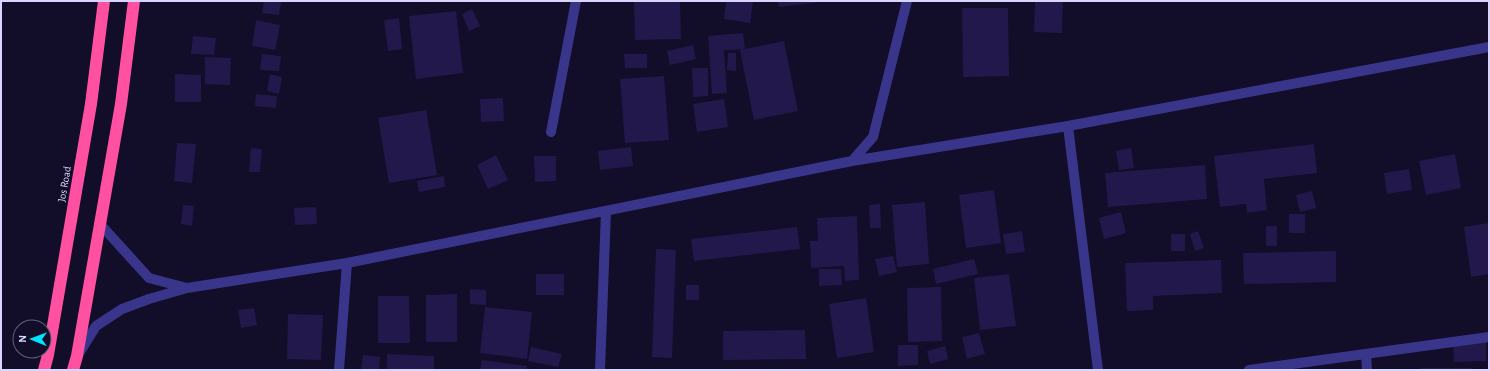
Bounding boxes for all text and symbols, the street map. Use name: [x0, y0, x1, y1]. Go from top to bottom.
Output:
street label: Jos Road: [56, 165, 73, 203]
north arrow: [12, 319, 52, 359]
text: N: [17, 335, 28, 343]

